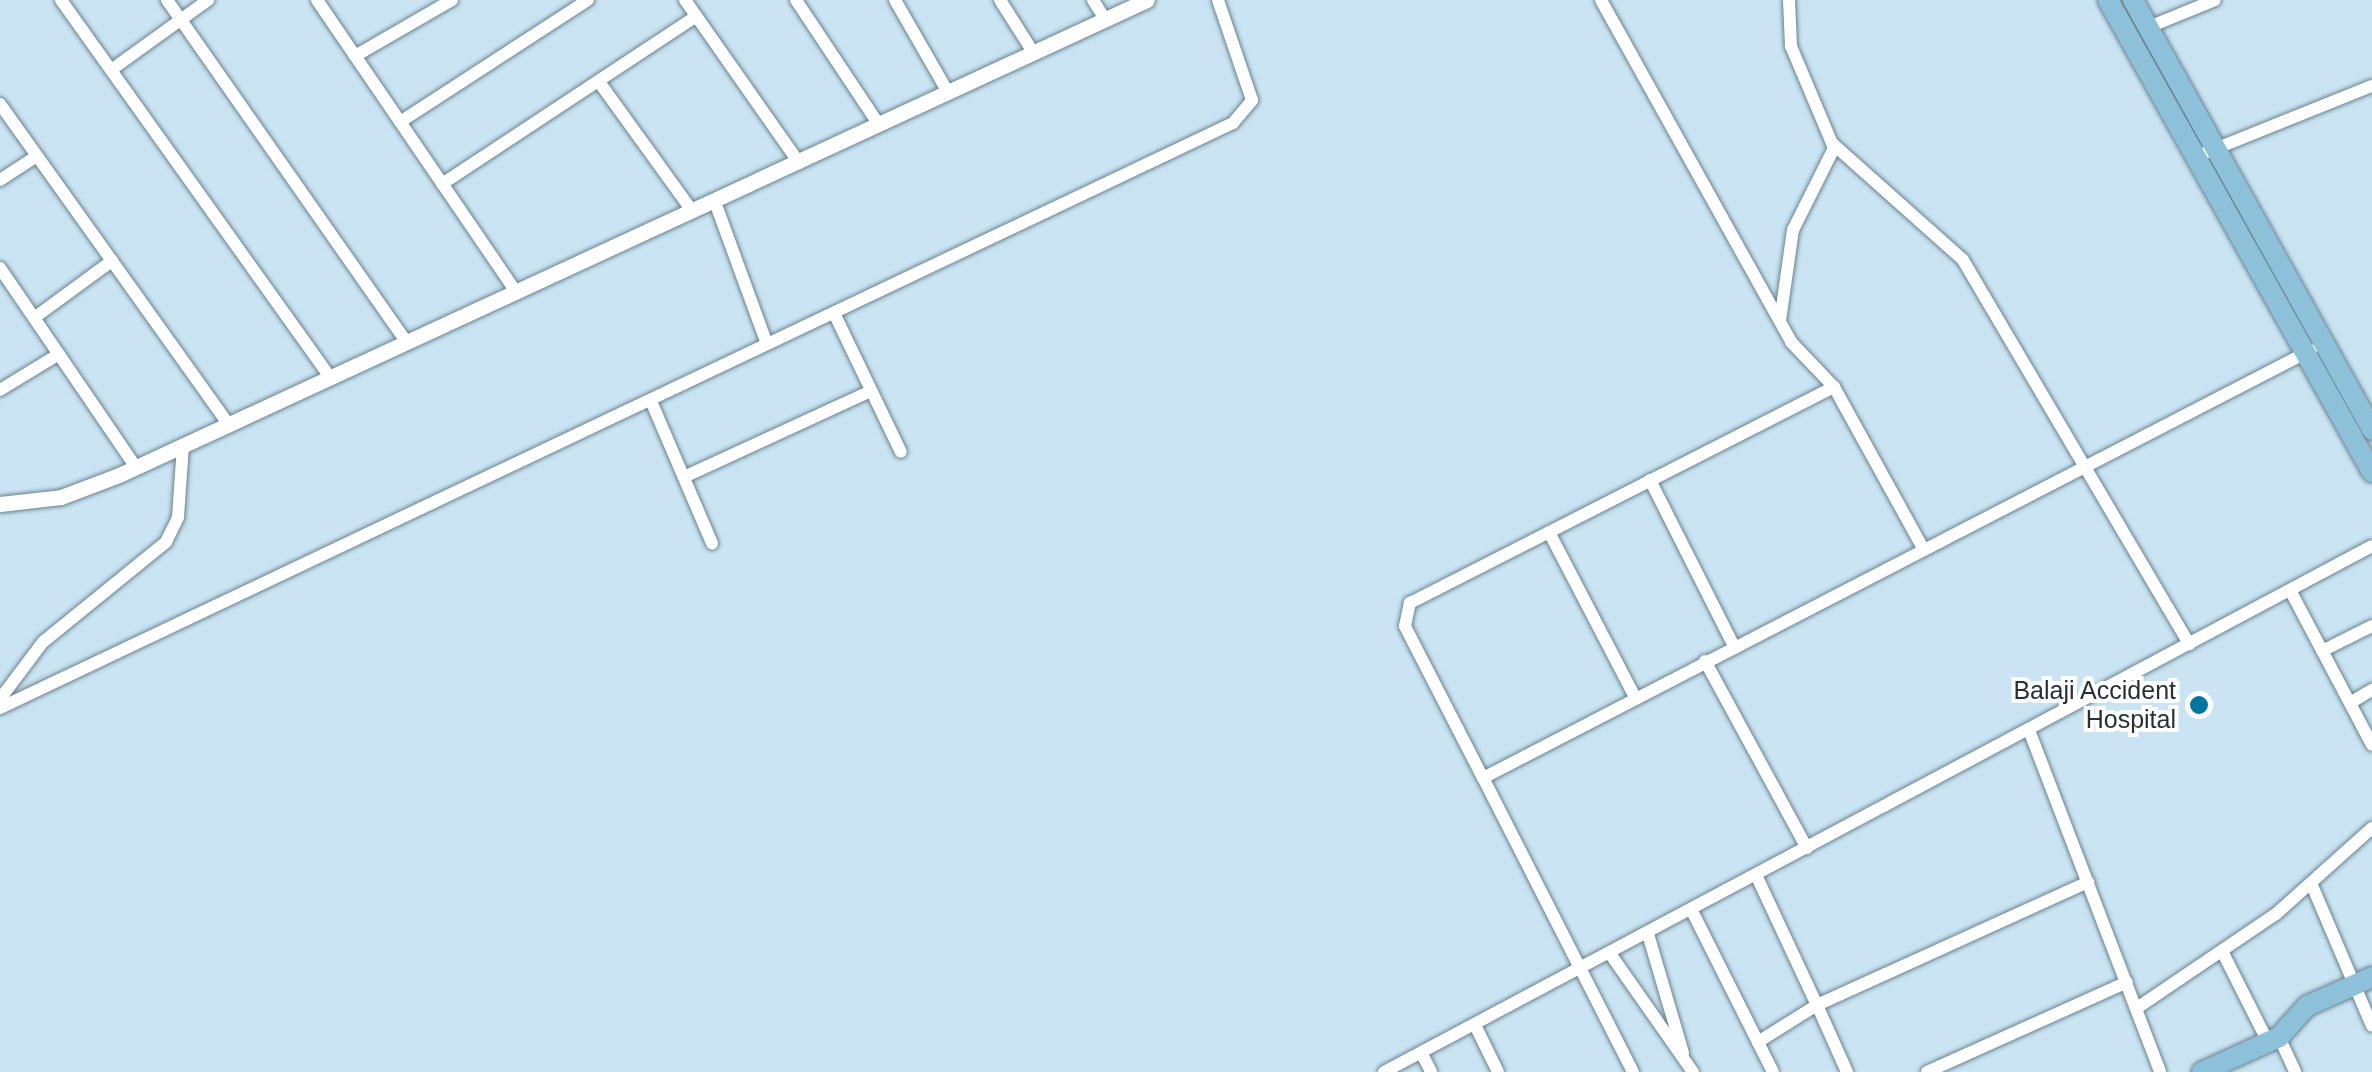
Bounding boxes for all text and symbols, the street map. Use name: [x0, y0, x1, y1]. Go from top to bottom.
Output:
place label: Balaji Accident Hospital: [2012, 676, 2176, 735]
marker: Balaji Accident Hospital: [2186, 692, 2212, 718]

